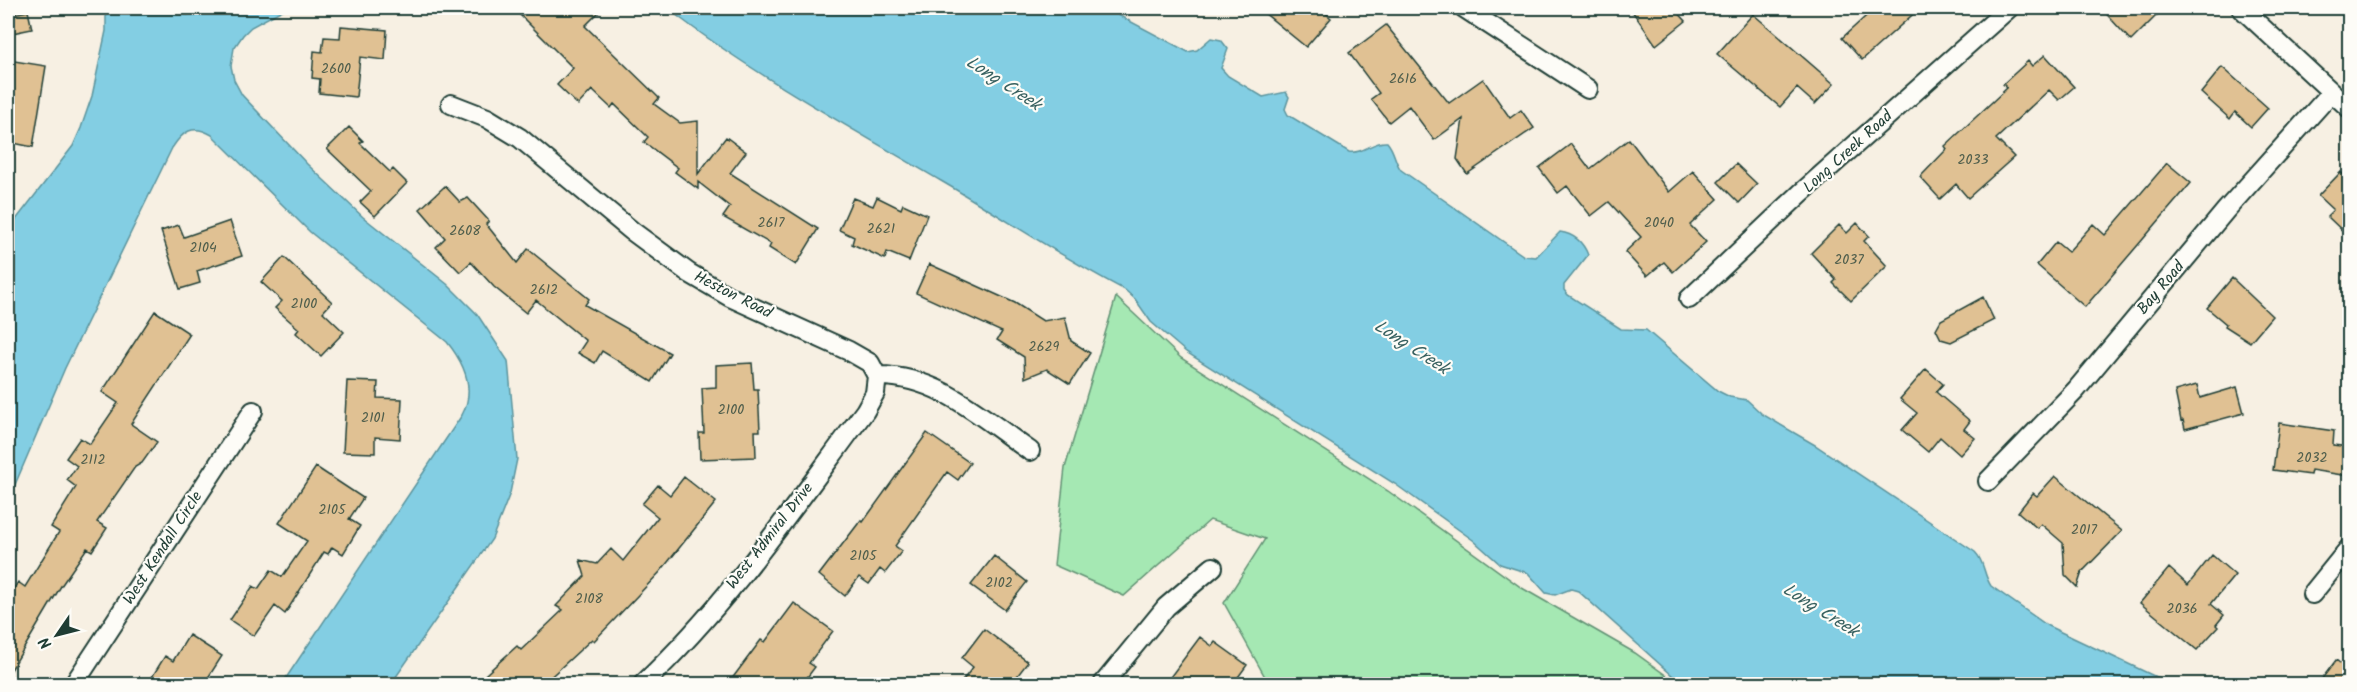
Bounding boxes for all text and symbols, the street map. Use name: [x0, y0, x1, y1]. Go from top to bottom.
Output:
water label: Long Creek: [960, 49, 1049, 121]
house number: 2600: [321, 58, 351, 80]
house number: 2616: [1389, 68, 1417, 90]
street label: Long Creek Road: [1797, 104, 1899, 199]
house number: 2033: [1957, 149, 1989, 171]
house number: 2617: [758, 212, 785, 234]
house number: 2040: [1644, 212, 1674, 234]
house number: 2621: [867, 218, 895, 240]
house number: 2608: [449, 220, 481, 242]
house number: 2104: [189, 237, 217, 259]
house number: 2037: [1834, 249, 1864, 271]
street label: Bay Road: [2131, 255, 2192, 320]
street label: Heston Road: [689, 265, 778, 326]
house number: 2612: [530, 279, 558, 301]
house number: 2100: [291, 293, 317, 315]
water label: Long Creek: [1368, 313, 1457, 385]
house number: 2629: [1029, 336, 1060, 358]
house number: 2100: [718, 399, 744, 421]
house number: 2101: [361, 407, 385, 429]
house number: 2032: [2296, 447, 2328, 469]
house number: 2112: [80, 449, 106, 471]
street label: West Admiral Drive: [720, 477, 820, 595]
street label: West Kendall Circle: [117, 486, 209, 610]
house number: 2105: [318, 499, 347, 521]
house number: 2017: [2071, 519, 2098, 541]
house number: 2105: [849, 545, 878, 567]
house number: 2102: [985, 572, 1013, 594]
water label: Long Creek: [1776, 576, 1866, 647]
house number: 2108: [575, 588, 604, 610]
house number: 2036: [2167, 598, 2197, 620]
north arrow: [27, 605, 87, 665]
text: N: [33, 631, 59, 654]

